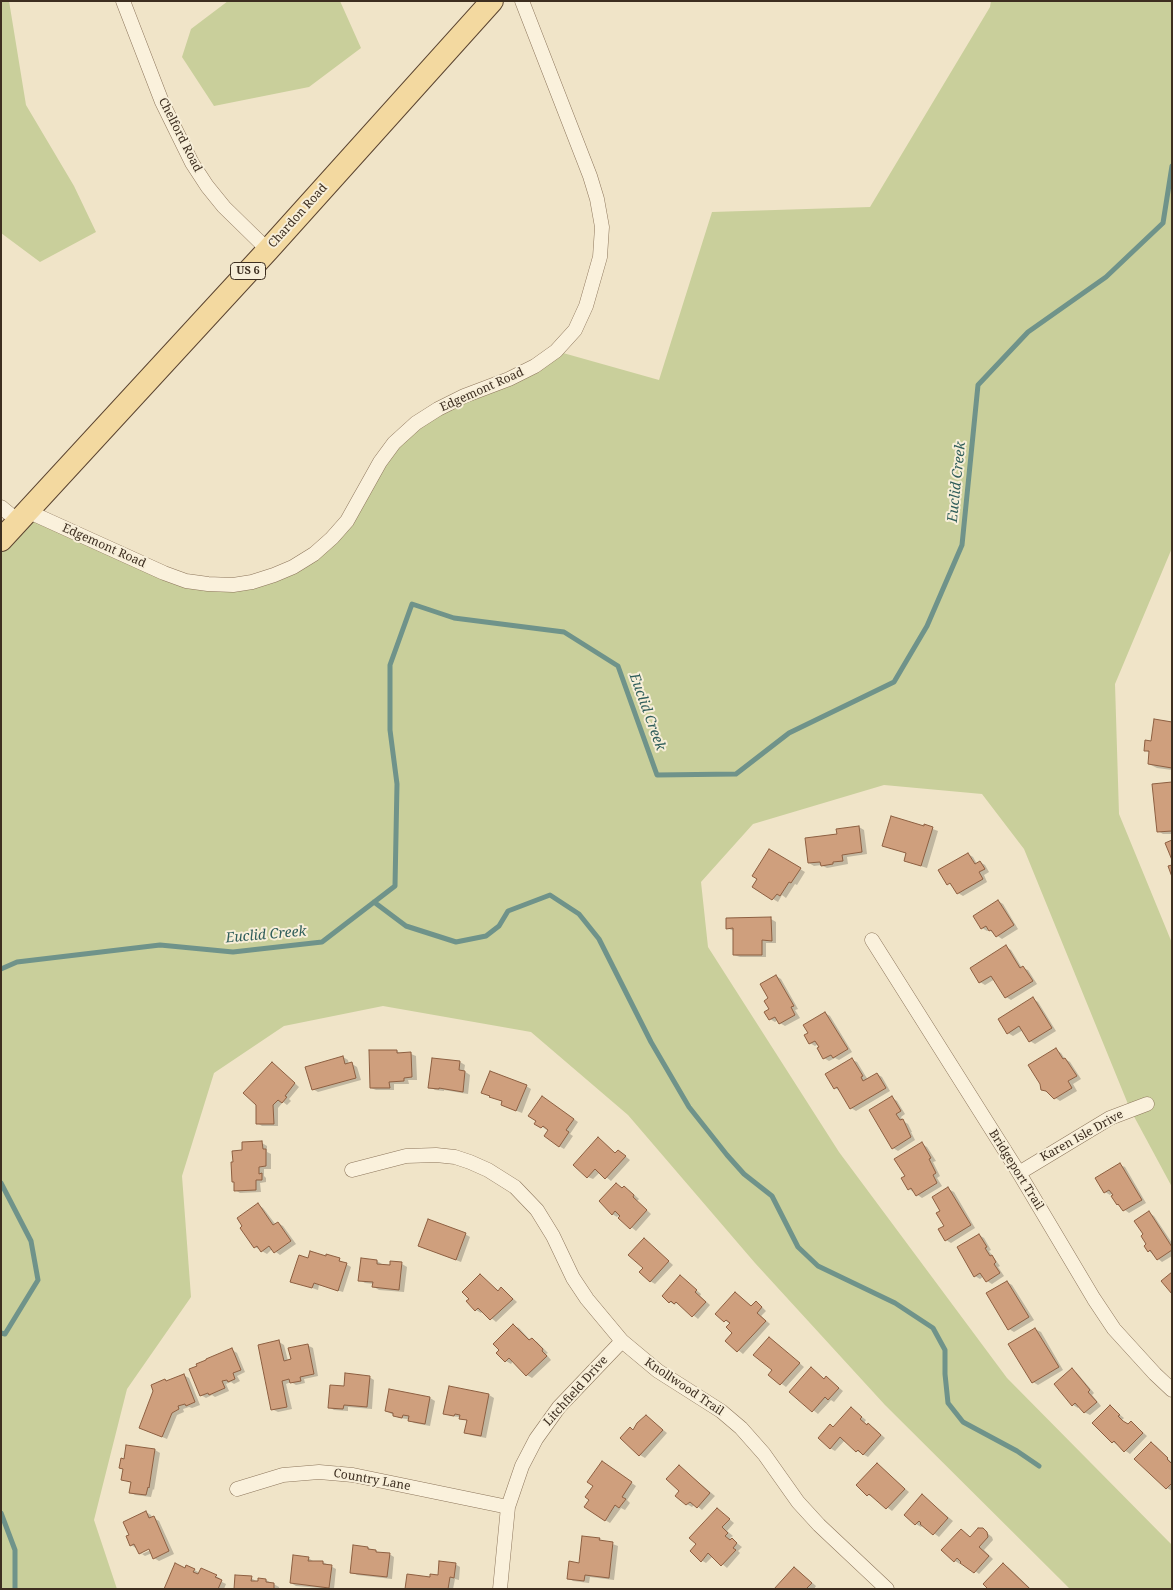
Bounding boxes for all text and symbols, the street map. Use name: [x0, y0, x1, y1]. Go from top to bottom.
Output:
street label: Chelford Road: [155, 95, 205, 175]
street label: Chardon Road: [265, 181, 331, 251]
road number: US 6: [230, 262, 266, 280]
street label: Edgemont Road: [438, 365, 526, 415]
water label: Euclid Creek: [944, 441, 970, 523]
street label: Edgemont Road: [60, 521, 148, 571]
water label: Euclid Creek: [625, 671, 669, 753]
water label: Euclid Creek: [225, 923, 307, 947]
street label: Karen Isle Drive: [1038, 1107, 1126, 1165]
street label: Bridgeport Trail: [986, 1127, 1046, 1213]
street label: Litchfield Drive: [541, 1353, 611, 1429]
street label: Knollwood Trail: [642, 1355, 726, 1419]
street label: Country Lane: [332, 1466, 412, 1494]

